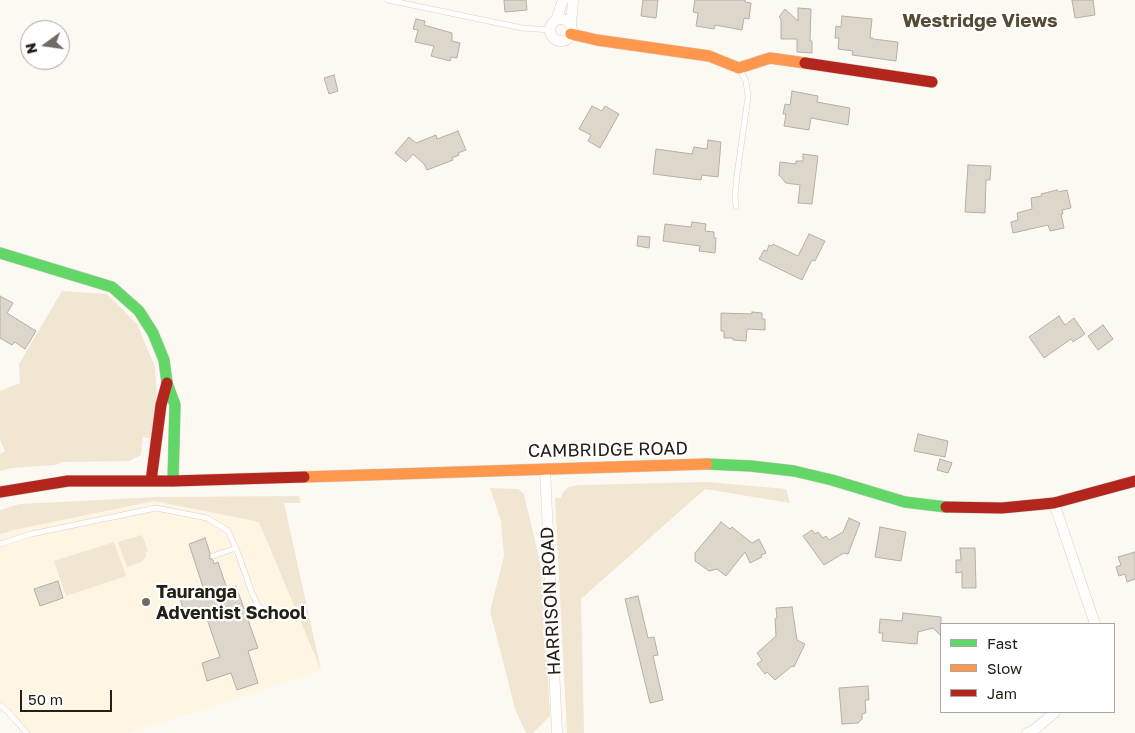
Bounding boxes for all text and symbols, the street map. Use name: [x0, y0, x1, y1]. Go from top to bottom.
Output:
district label: Westridge Views: [902, 10, 1058, 32]
north arrow: [20, 20, 70, 70]
text: N: [21, 41, 40, 56]
street label: CAMBRIDGE ROAD: [528, 438, 688, 462]
street label: HARRISON ROAD: [536, 526, 566, 676]
place label: Tauranga Adventist School: [156, 581, 306, 624]
marker: Tauranga Adventist School: [140, 596, 152, 608]
legend: [940, 623, 1115, 713]
text: Fast: [987, 634, 1018, 652]
text: Slow: [987, 659, 1022, 677]
scale bar: [22, 680, 115, 712]
text: Jam: [987, 684, 1017, 702]
text: 50 m: [28, 690, 63, 708]

